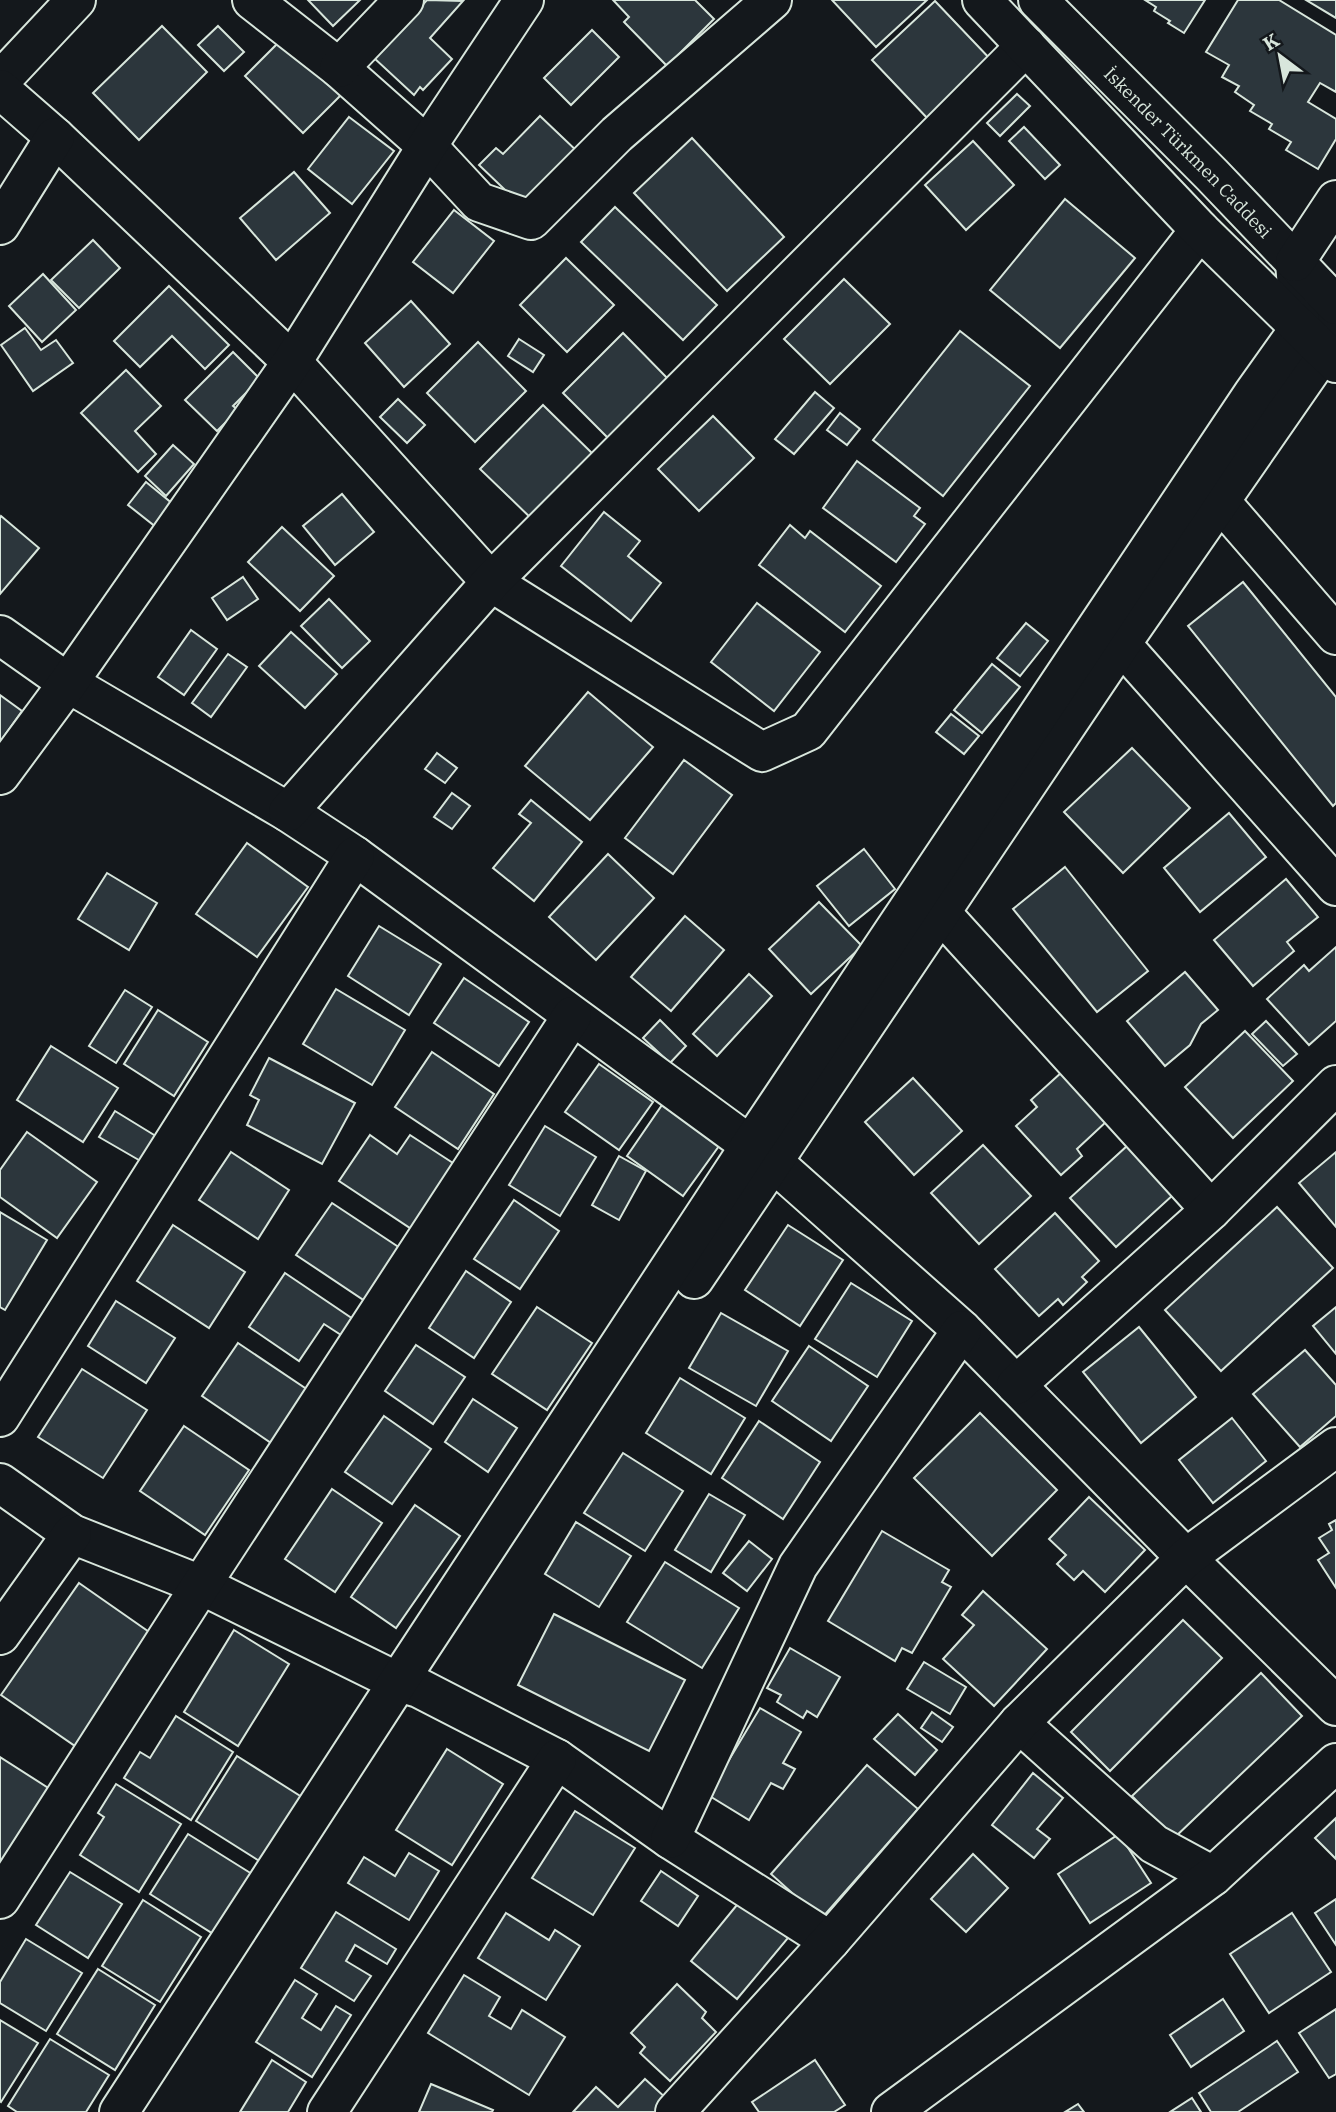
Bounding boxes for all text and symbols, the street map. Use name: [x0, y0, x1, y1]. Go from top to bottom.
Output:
north arrow: [1245, 21, 1315, 91]
text: K: [1258, 27, 1284, 56]
street label: İskender Türkmen Caddesi: [1100, 62, 1277, 243]

